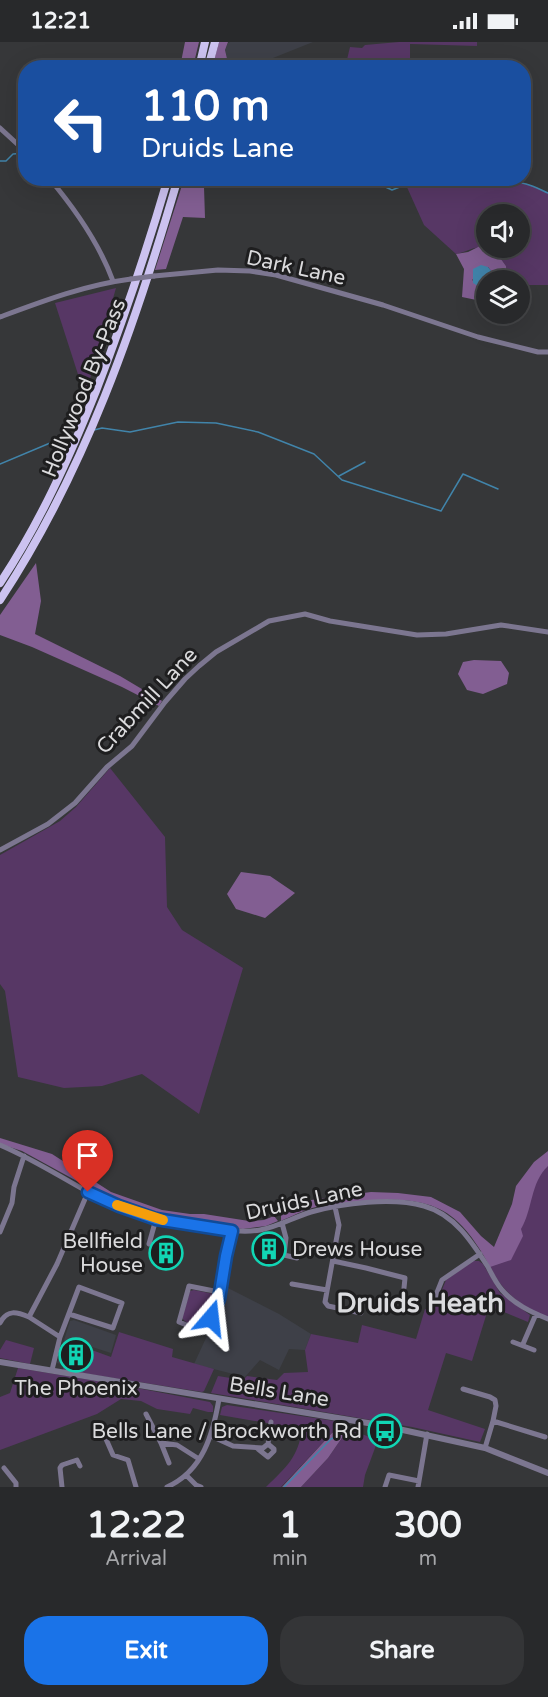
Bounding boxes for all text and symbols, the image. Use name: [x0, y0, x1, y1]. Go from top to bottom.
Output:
text: 12:21: [30, 8, 91, 34]
text: 110 m: [141, 81, 270, 132]
icon: left: [42, 84, 120, 162]
text: Druids Lane: [141, 132, 294, 165]
map controls: [476, 204, 530, 324]
button: sound: [476, 204, 530, 258]
street label: Dark Lane: [244, 245, 348, 291]
button: layers: [476, 270, 530, 324]
street label: Hollywood By-Pass: [37, 295, 131, 481]
street label: Crabmill Lane: [91, 642, 203, 759]
pin: [62, 1130, 113, 1192]
icon: arrive: [71, 1139, 104, 1172]
street label: Druids Lane: [243, 1176, 365, 1226]
place label: Bellfield House: [62, 1229, 143, 1278]
building icon: Drews House: [251, 1231, 287, 1267]
building icon: Bellfield House: [148, 1235, 184, 1271]
place label: Drews House: [292, 1237, 422, 1262]
position arrow: [179, 1286, 243, 1350]
district label: Druids Heath: [336, 1287, 504, 1320]
building icon: The Phoenix: [58, 1337, 94, 1373]
street label: Bells Lane: [227, 1372, 331, 1412]
place label: The Phoenix: [14, 1376, 138, 1401]
bus stop icon: Bells Lane / Brockworth Rd: [367, 1413, 403, 1449]
place label: Bells Lane / Brockworth Rd: [92, 1419, 362, 1444]
text: 12:22: [86, 1504, 186, 1547]
text: 1: [279, 1504, 301, 1547]
text: 300: [394, 1504, 462, 1547]
text: Arrival: [105, 1547, 167, 1571]
text: min: [272, 1547, 308, 1571]
text: m: [419, 1547, 437, 1571]
button: Exit: [24, 1616, 268, 1685]
button: Share: [280, 1616, 524, 1685]

